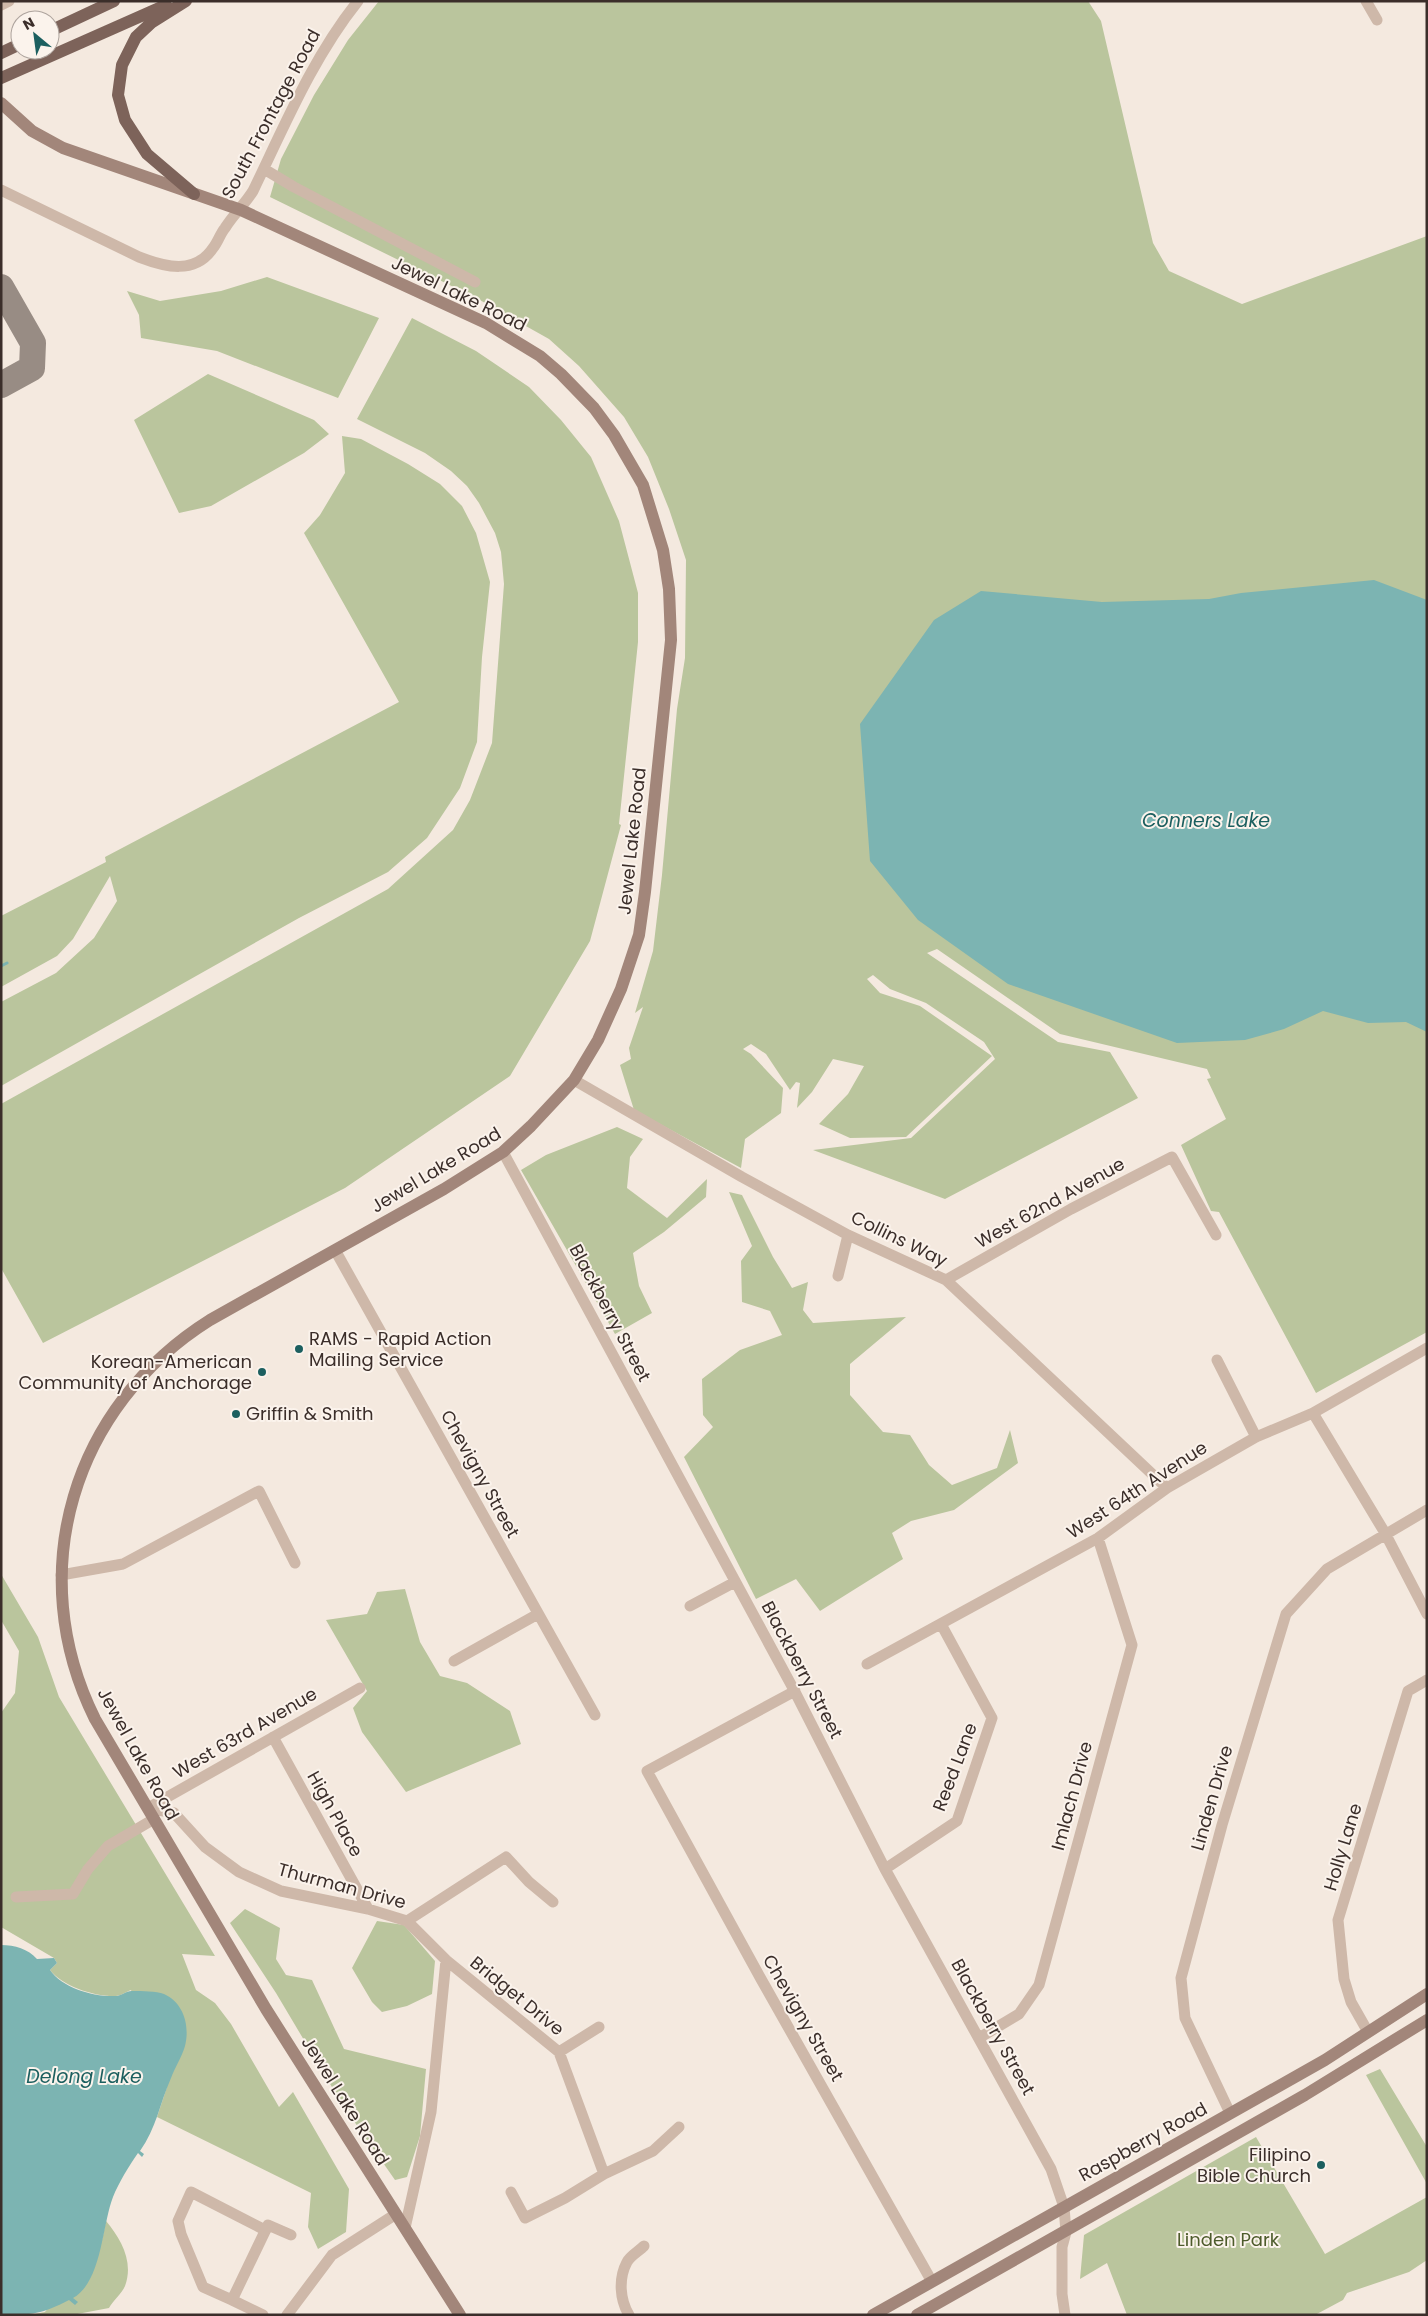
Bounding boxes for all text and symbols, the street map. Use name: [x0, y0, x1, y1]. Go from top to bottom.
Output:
north arrow: [10, 10, 60, 60]
text: N: [19, 12, 38, 35]
street label: South Frontage Road: [215, 24, 326, 203]
street label: Jewel Lake Road: [387, 250, 531, 337]
street label: Jewel Lake Road: [611, 766, 652, 916]
water label: Conners Lake: [1142, 807, 1270, 834]
street label: Jewel Lake Road: [366, 1121, 506, 1218]
street label: West 62nd Avenue: [971, 1151, 1129, 1254]
street label: Collins Way: [847, 1204, 952, 1273]
street label: Blackberry Street: [564, 1240, 657, 1386]
place label: RAMS - Rapid Action Mailing Service: [309, 1326, 491, 1372]
marker: RAMS - Rapid Action Mailing Service: [293, 1343, 305, 1355]
place label: Korean-American Community of Anchorage: [18, 1349, 252, 1395]
marker: Korean-American Community of Anchorage: [256, 1366, 268, 1378]
place label: Griffin & Smith: [246, 1401, 373, 1426]
street label: Chevigny Street: [435, 1405, 526, 1542]
marker: Griffin & Smith: [230, 1408, 242, 1420]
street label: West 64th Avenue: [1062, 1435, 1212, 1544]
street label: Blackberry Street: [756, 1597, 849, 1743]
street label: West 63rd Avenue: [168, 1681, 321, 1784]
street label: Jewel Lake Road: [92, 1683, 185, 1824]
street label: Reed Lane: [926, 1719, 983, 1815]
street label: Imlach Drive: [1045, 1739, 1098, 1853]
street label: Linden Drive: [1185, 1742, 1238, 1853]
street label: High Place: [302, 1766, 369, 1861]
street label: Holly Lane: [1317, 1800, 1368, 1894]
street label: Thurman Drive: [275, 1856, 409, 1915]
street label: Bridget Drive: [465, 1950, 570, 2041]
street label: Chevigny Street: [757, 1950, 850, 2086]
street label: Blackberry Street: [946, 1954, 1041, 2099]
street label: Jewel Lake Road: [296, 2031, 395, 2170]
water label: Delong Lake: [26, 2063, 142, 2090]
street label: Raspberry Road: [1074, 2096, 1211, 2187]
place label: Filipino Bible Church: [1197, 2142, 1311, 2188]
marker: Filipino Bible Church: [1315, 2159, 1327, 2171]
park label: Linden Park: [1177, 2227, 1280, 2252]

